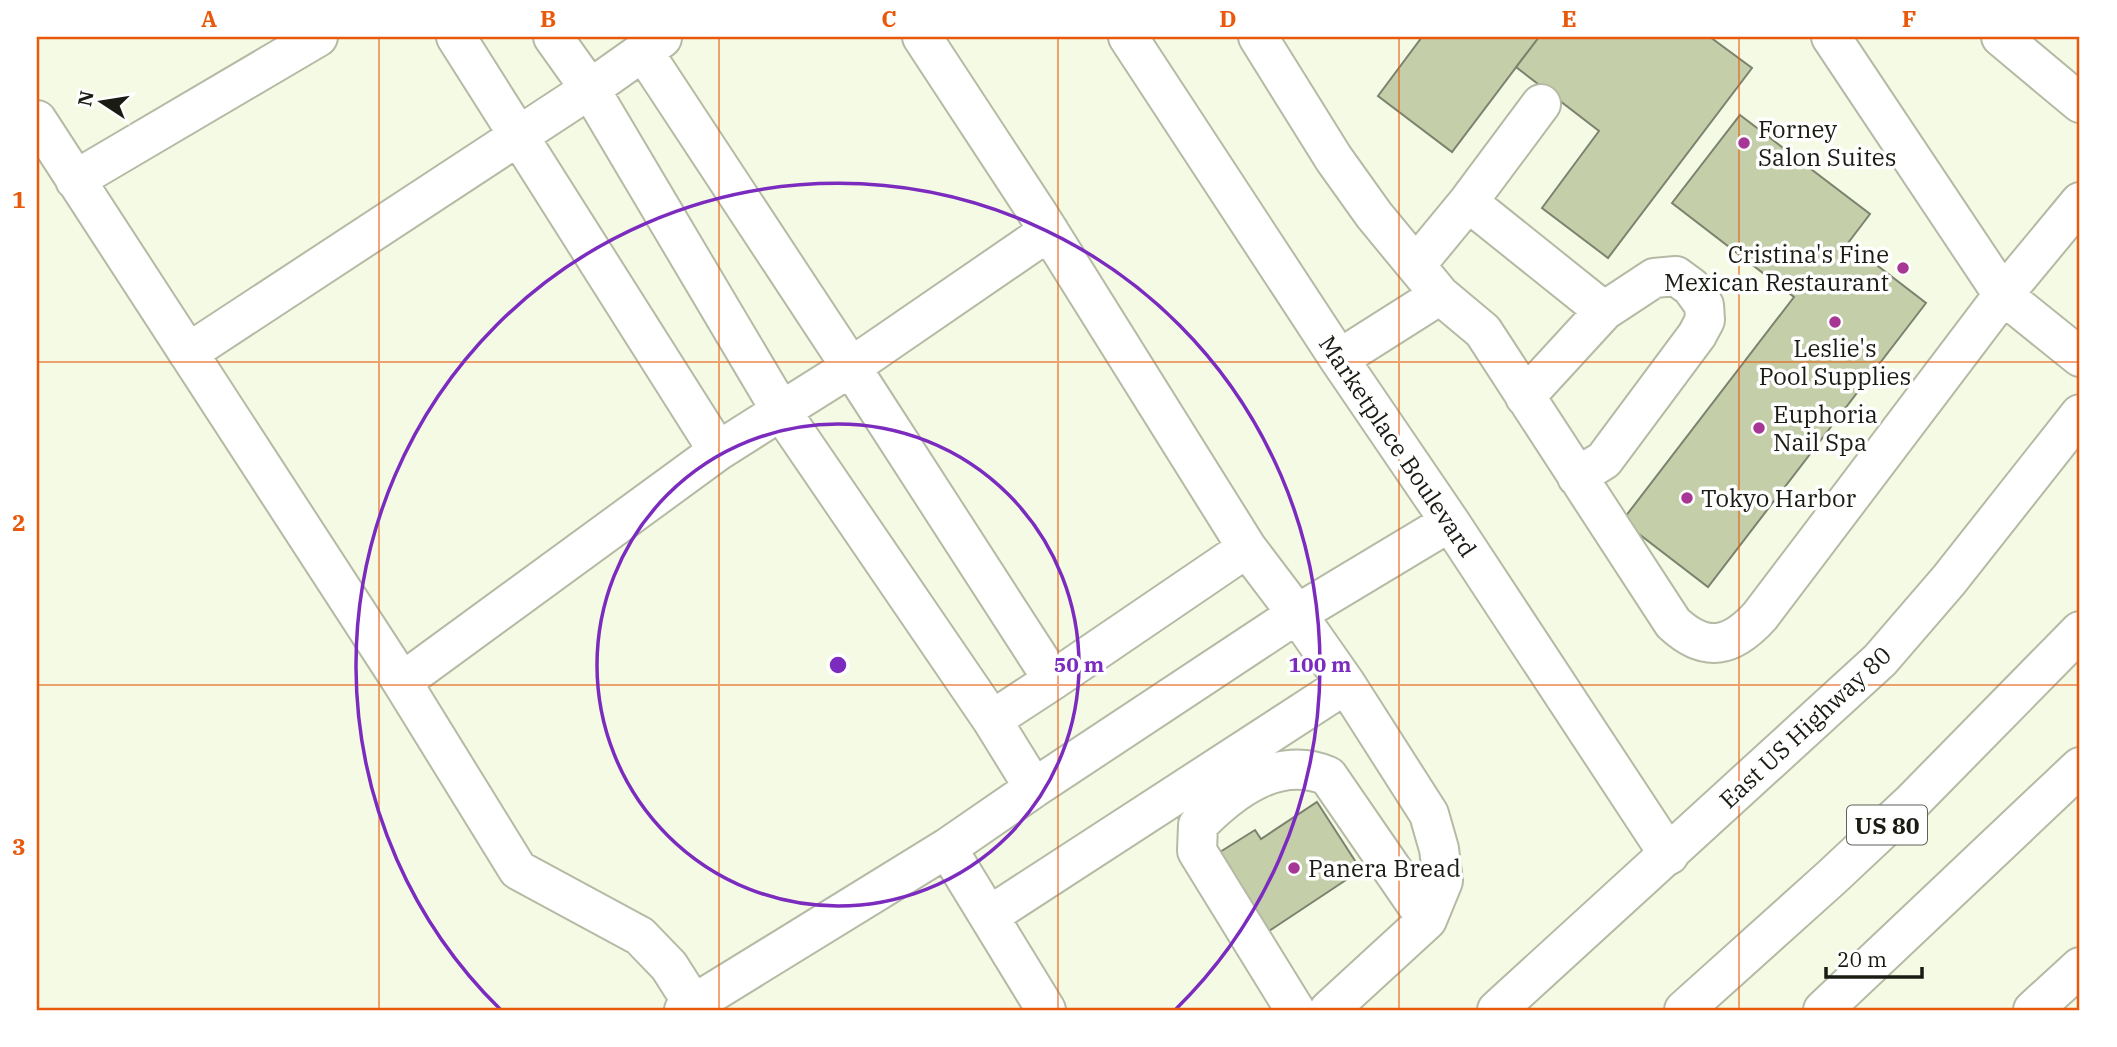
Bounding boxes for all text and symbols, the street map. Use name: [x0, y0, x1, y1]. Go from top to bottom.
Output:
text: A: [201, 3, 217, 33]
text: B: [540, 3, 556, 33]
text: C: [881, 3, 897, 33]
text: D: [1219, 3, 1237, 33]
text: E: [1561, 3, 1577, 33]
text: F: [1902, 3, 1916, 33]
north arrow: [66, 66, 136, 136]
text: N: [72, 89, 99, 108]
place label: Forney Salon Suites: [1758, 113, 1896, 173]
marker: Forney Salon Suites: [1736, 135, 1752, 151]
text: 1: [12, 184, 26, 214]
place label: Cristina's Fine Mexican Restaurant: [1664, 238, 1889, 298]
marker: Cristina's Fine Mexican Restaurant: [1895, 260, 1911, 276]
marker: Leslie's Pool Supplies: [1827, 314, 1843, 330]
street label: Marketplace Boulevard: [1312, 329, 1484, 563]
place label: Leslie's Pool Supplies: [1759, 332, 1911, 392]
place label: Euphoria Nail Spa: [1773, 398, 1878, 458]
marker: Euphoria Nail Spa: [1751, 420, 1767, 436]
place label: Tokyo Harbor: [1701, 482, 1857, 514]
marker: Tokyo Harbor: [1679, 490, 1695, 506]
text: 2: [12, 507, 26, 537]
street label: East US Highway 80: [1712, 639, 1898, 815]
text: 50 m: [1054, 650, 1104, 678]
text: 100 m: [1288, 650, 1352, 678]
centre of rings: [826, 653, 850, 677]
road number: US 80: [1847, 806, 1927, 845]
text: 3: [12, 831, 26, 861]
place label: Panera Bread: [1308, 852, 1461, 884]
marker: Panera Bread: [1286, 860, 1302, 876]
scale bar: [1826, 935, 1923, 979]
text: 20 m: [1837, 945, 1887, 973]

